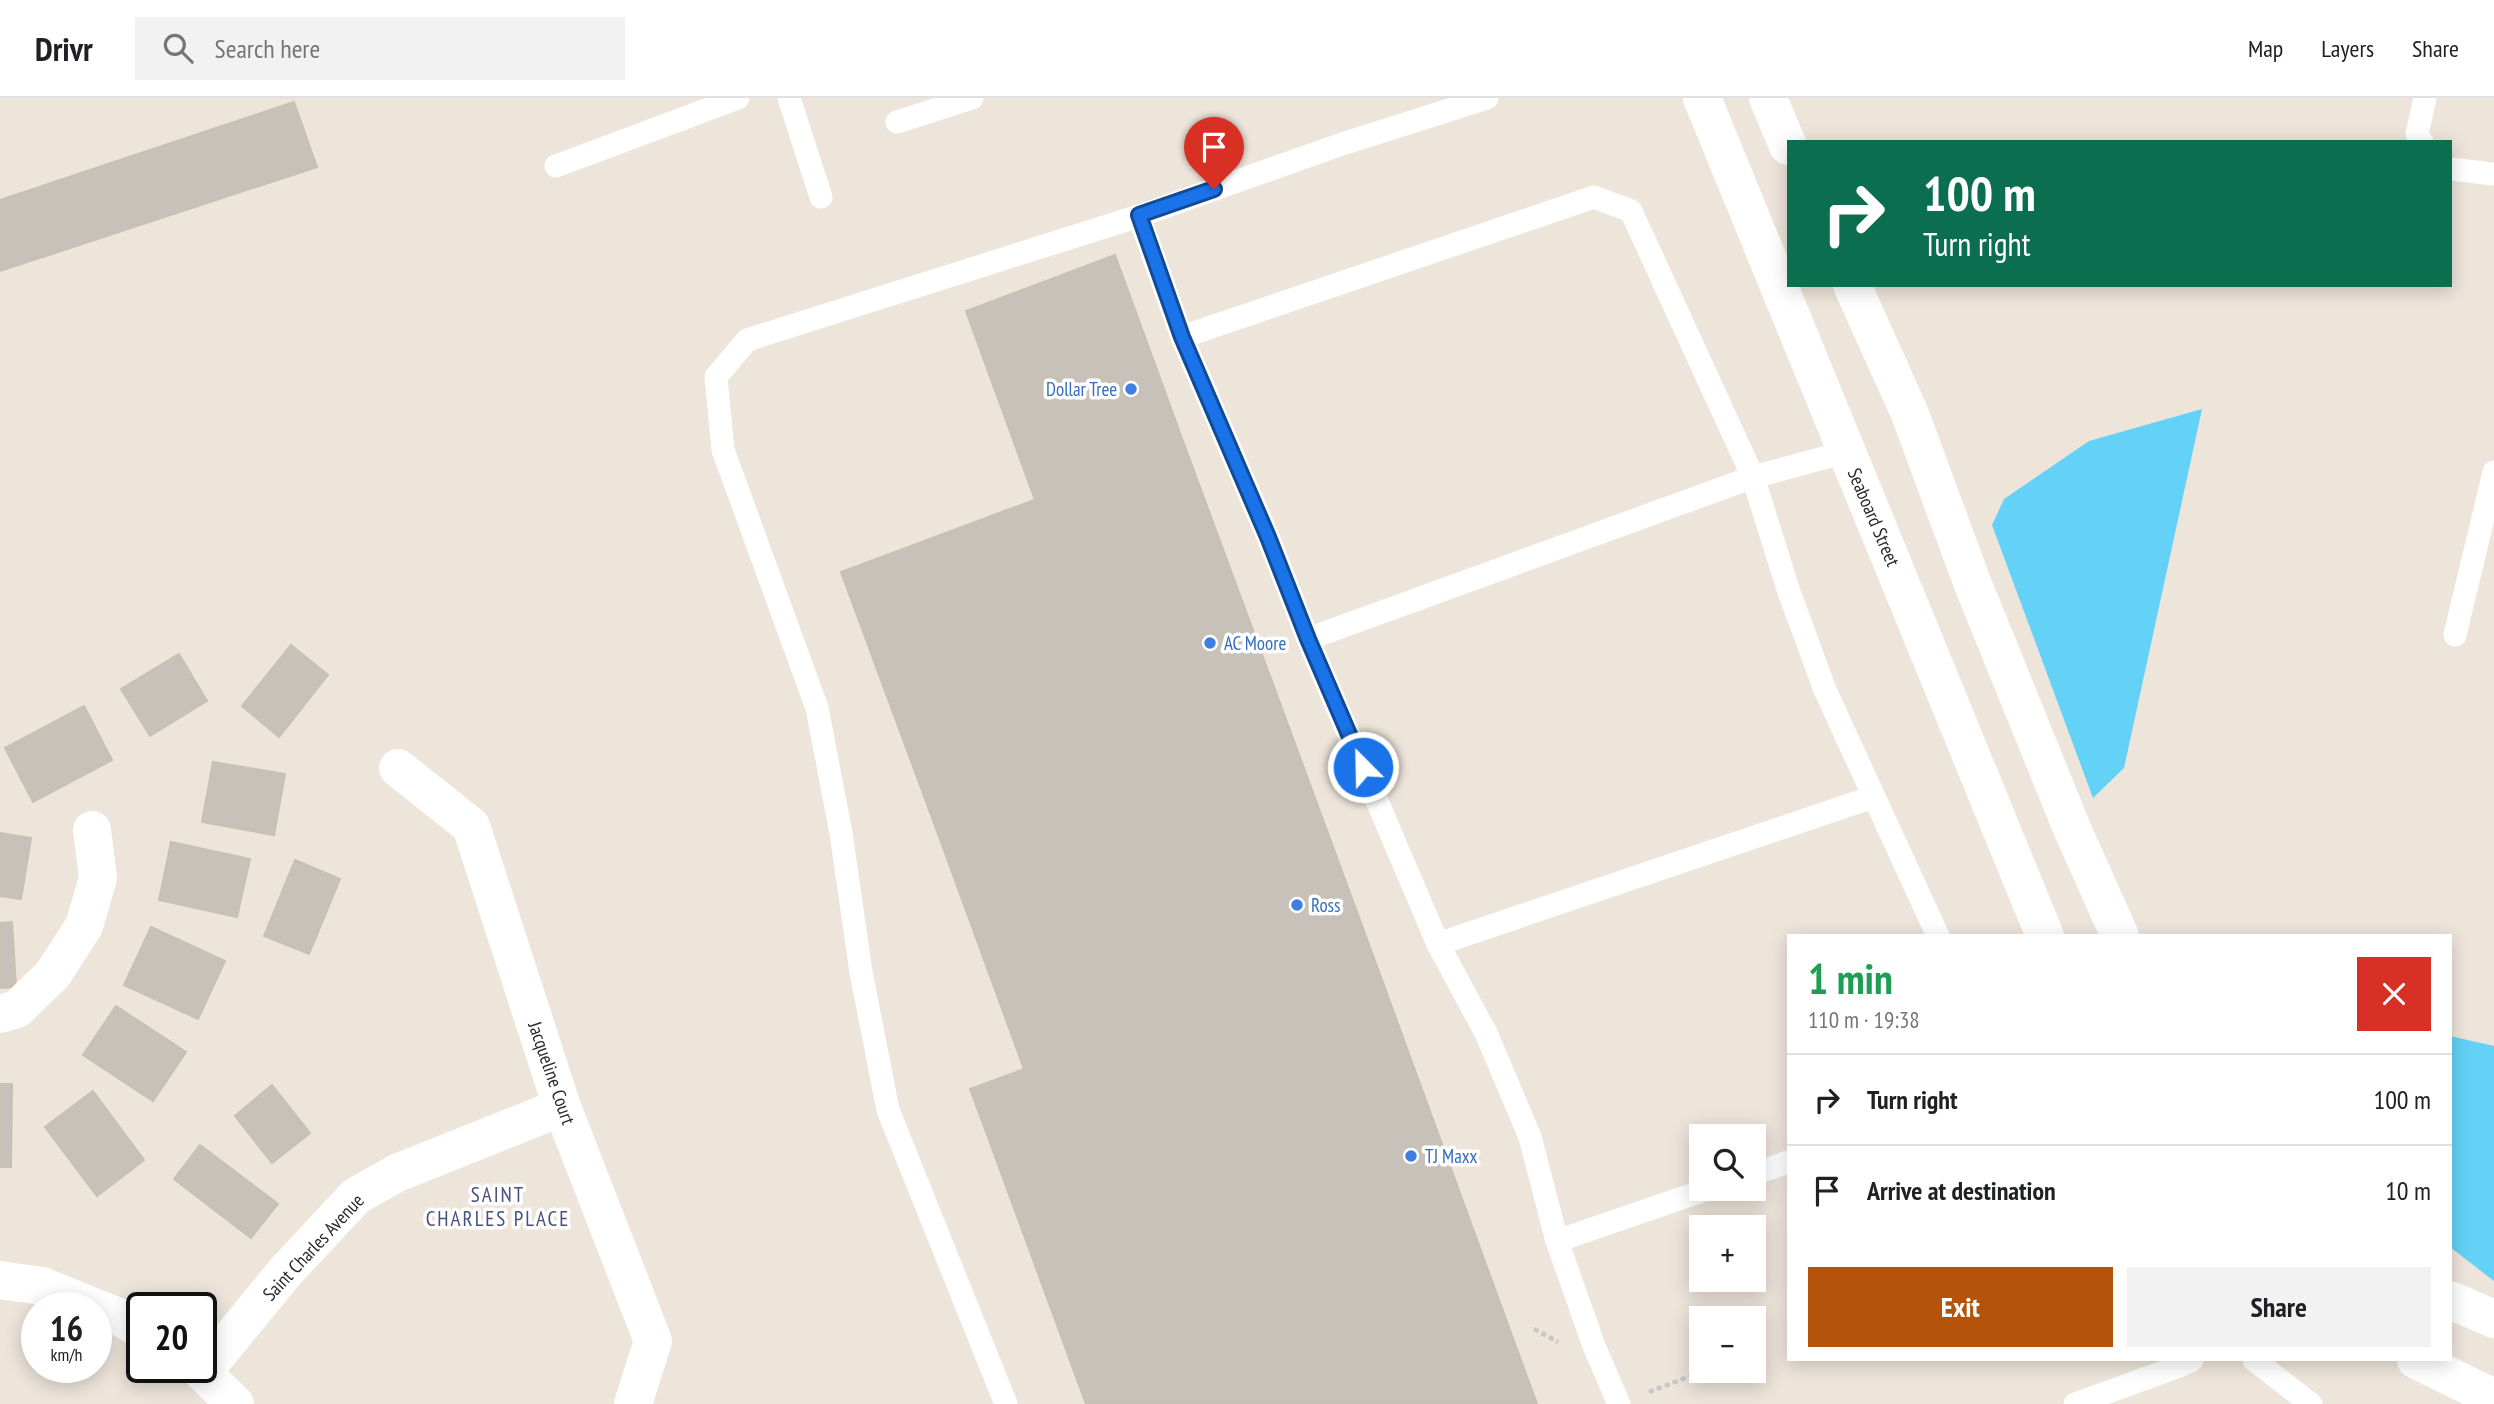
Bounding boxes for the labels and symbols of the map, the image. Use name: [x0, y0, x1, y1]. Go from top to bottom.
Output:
pin: [1184, 117, 1244, 189]
place label: Dollar Tree: [1046, 377, 1117, 401]
marker: Dollar Tree: [1123, 381, 1139, 397]
street label: Seaboard Street: [1843, 464, 1906, 570]
place label: AC Moore: [1224, 631, 1286, 655]
marker: AC Moore: [1202, 635, 1218, 651]
position arrow: [1326, 730, 1400, 804]
place label: Ross: [1311, 893, 1340, 917]
marker: Ross: [1289, 897, 1305, 913]
street label: Jacqueline Court: [523, 1017, 581, 1128]
place label: TJ Maxx: [1425, 1144, 1477, 1168]
marker: TJ Maxx: [1403, 1148, 1419, 1164]
district label: SAINT CHARLES PLACE: [426, 1181, 570, 1232]
street label: Saint Charles Avenue: [257, 1188, 369, 1305]
speed limit sign: 20: [126, 1292, 217, 1383]

